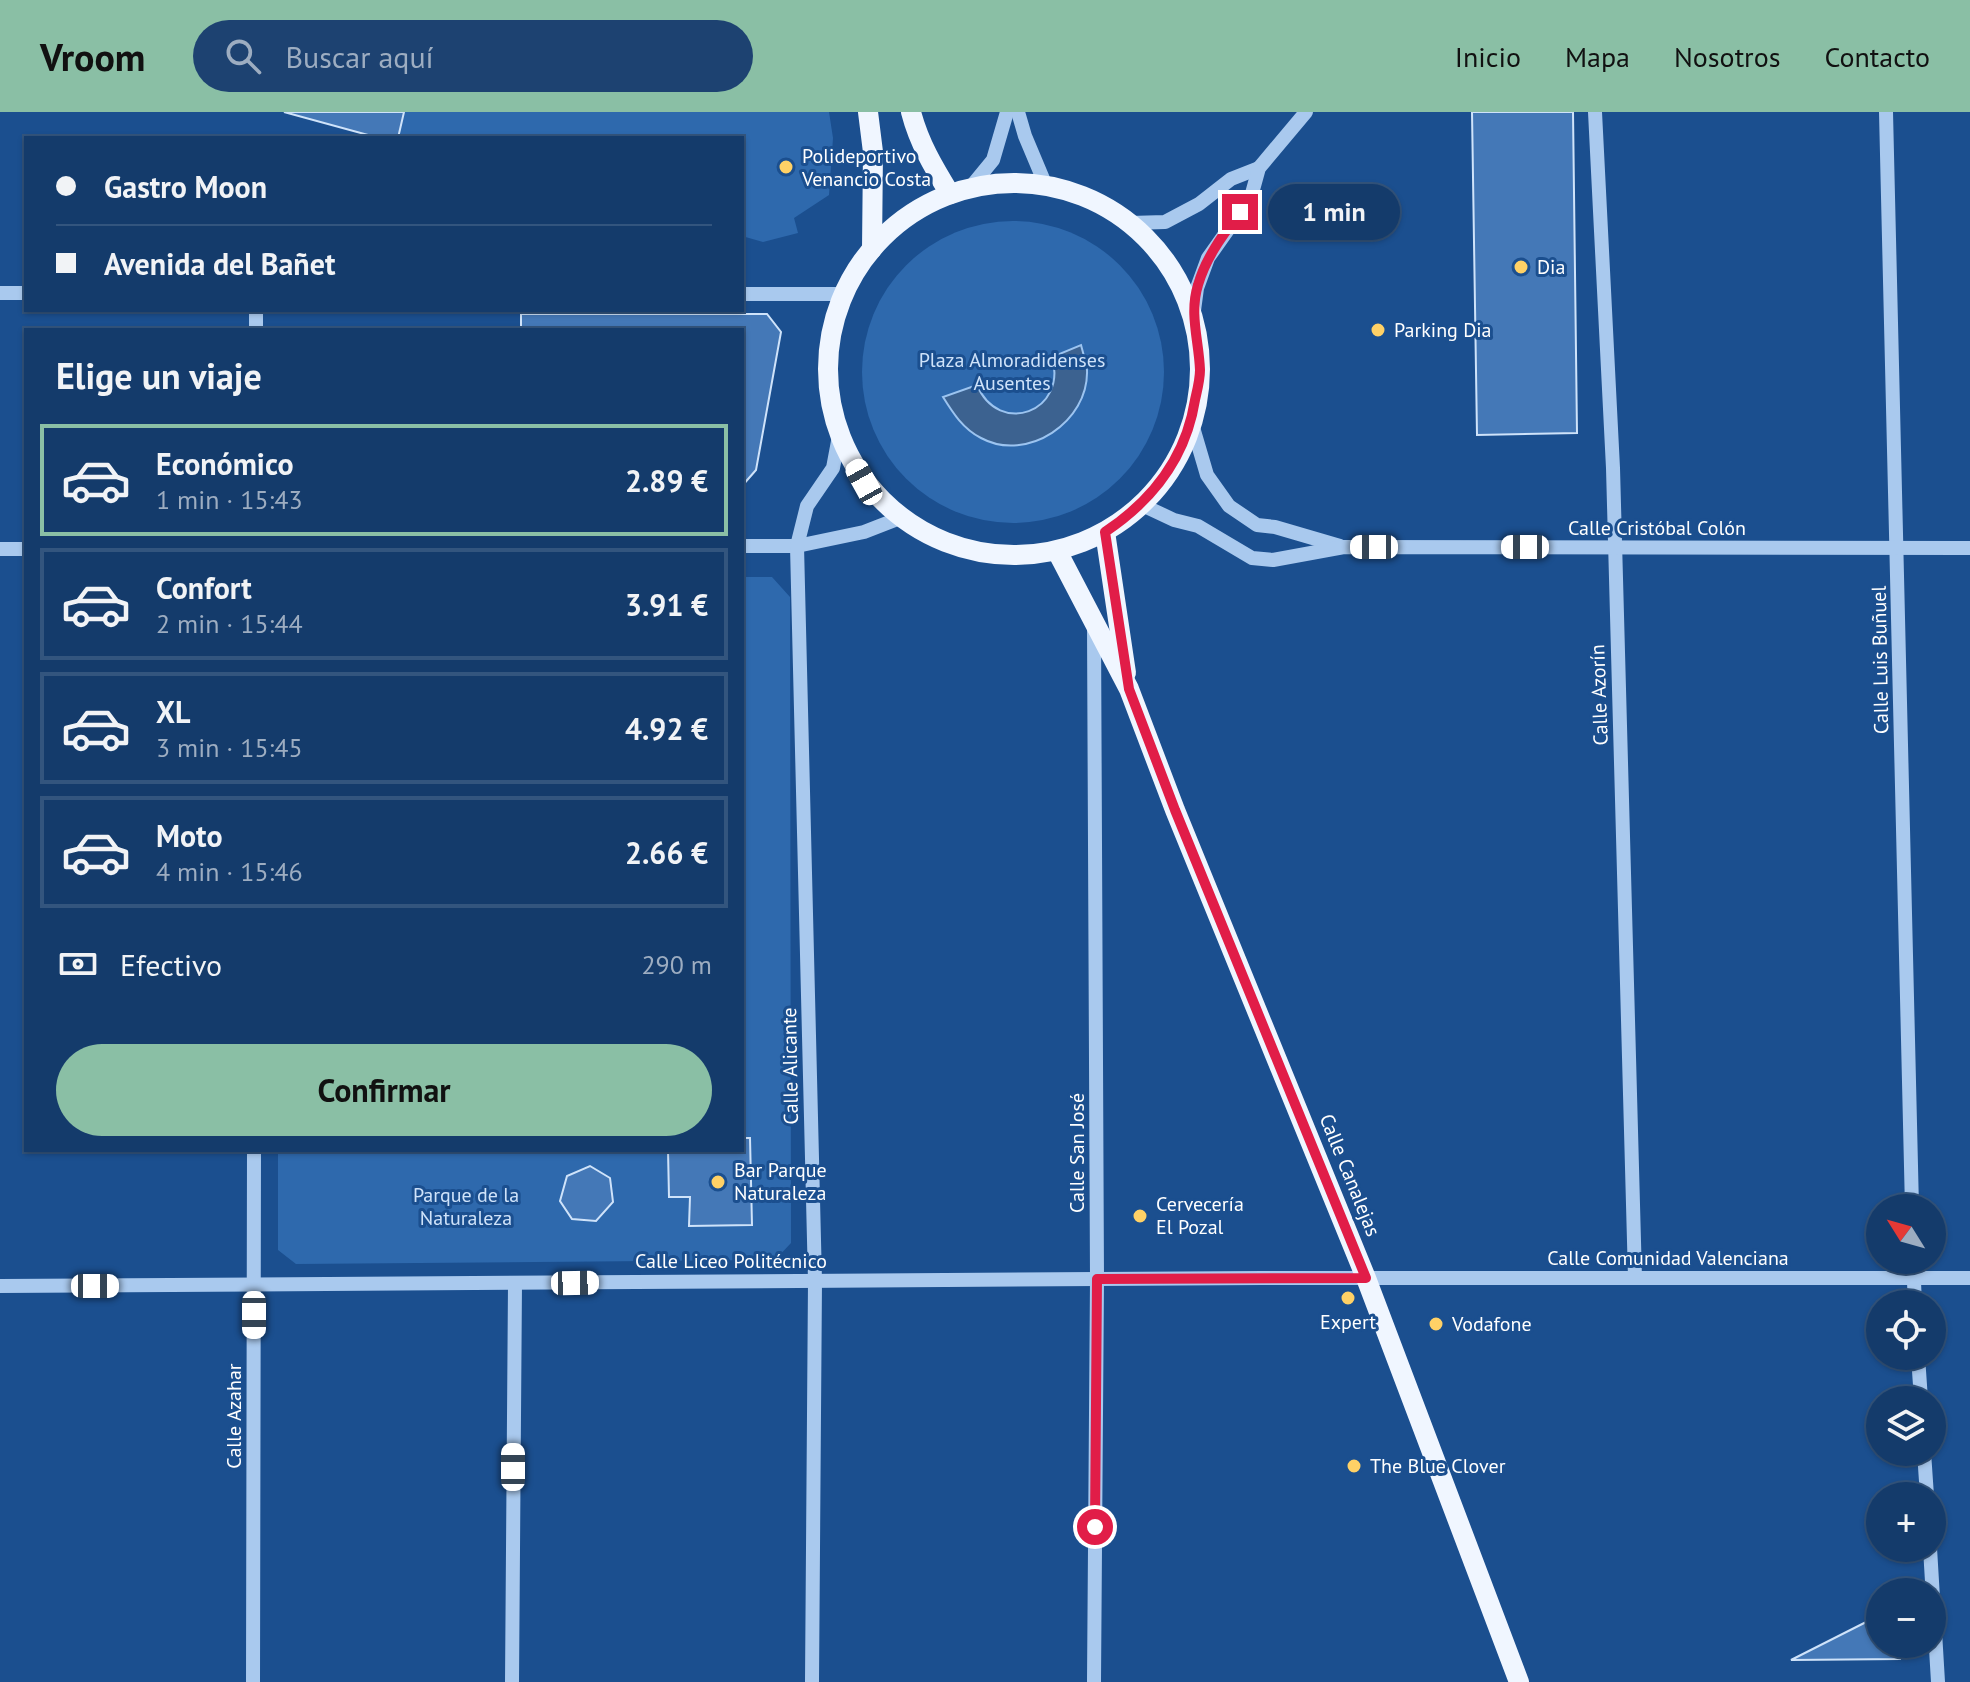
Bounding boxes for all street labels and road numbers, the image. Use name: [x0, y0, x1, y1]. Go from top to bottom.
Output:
street label: Calle Cristóbal Colón: [1568, 515, 1746, 541]
street label: Calle Luis Buñuel: [1866, 586, 1894, 734]
street label: Calle Azorín: [1584, 644, 1614, 746]
street label: Calle Alicante: [776, 1007, 804, 1125]
street label: Calle San José: [1064, 1093, 1090, 1213]
street label: Calle Canalejas: [1314, 1110, 1386, 1240]
street label: Calle Comunidad Valenciana: [1547, 1245, 1789, 1271]
street label: Calle Liceo Politécnico: [635, 1248, 827, 1274]
street label: Calle Azahar: [221, 1363, 247, 1469]

